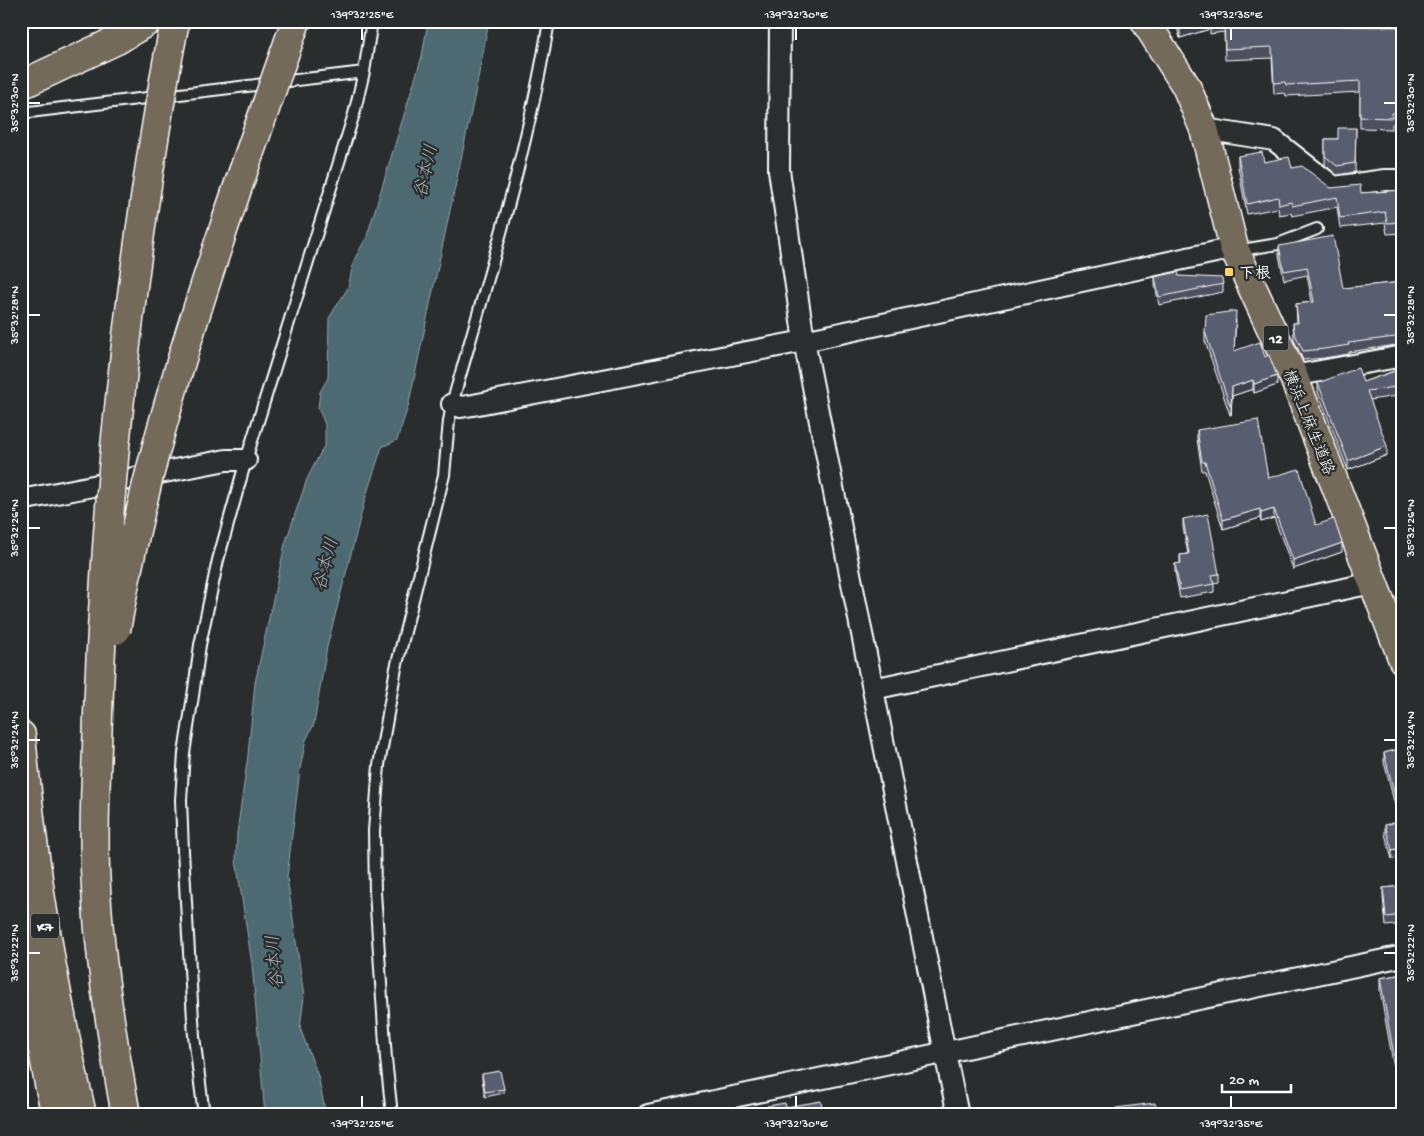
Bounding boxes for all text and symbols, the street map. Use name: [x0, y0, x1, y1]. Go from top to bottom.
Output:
text: 139°32'25"E: [330, 9, 394, 23]
text: 139°32'30"E: [763, 9, 828, 23]
text: 139°32'35"E: [1199, 9, 1263, 23]
text: 35°32'30"N: [9, 73, 23, 133]
text: 35°32'30"N: [1405, 73, 1419, 133]
water label: 谷本川: [410, 143, 444, 200]
place label: 下根: [1239, 265, 1271, 285]
marker: 下根: [1223, 266, 1235, 278]
text: 35°32'28"N: [9, 286, 23, 345]
text: 35°32'28"N: [1405, 286, 1419, 345]
road number: 12: [1264, 326, 1288, 350]
street label: 横浜上麻生道路: [1277, 367, 1338, 479]
text: 35°32'26"N: [9, 499, 23, 558]
text: 35°32'26"N: [1405, 499, 1419, 558]
water label: 谷本川: [309, 536, 345, 593]
text: 35°32'24"N: [9, 711, 23, 770]
text: 35°32'24"N: [1405, 711, 1419, 770]
road number: K7: [31, 914, 59, 938]
text: 35°32'22"N: [9, 924, 23, 983]
text: 35°32'22"N: [1405, 924, 1419, 983]
water label: 谷本川: [263, 934, 289, 990]
scale bar: [1222, 1061, 1290, 1093]
text: 20 m: [1229, 1072, 1259, 1090]
text: 139°32'25"E: [330, 1118, 394, 1132]
text: 139°32'30"E: [763, 1118, 828, 1132]
text: 139°32'35"E: [1199, 1118, 1263, 1132]

